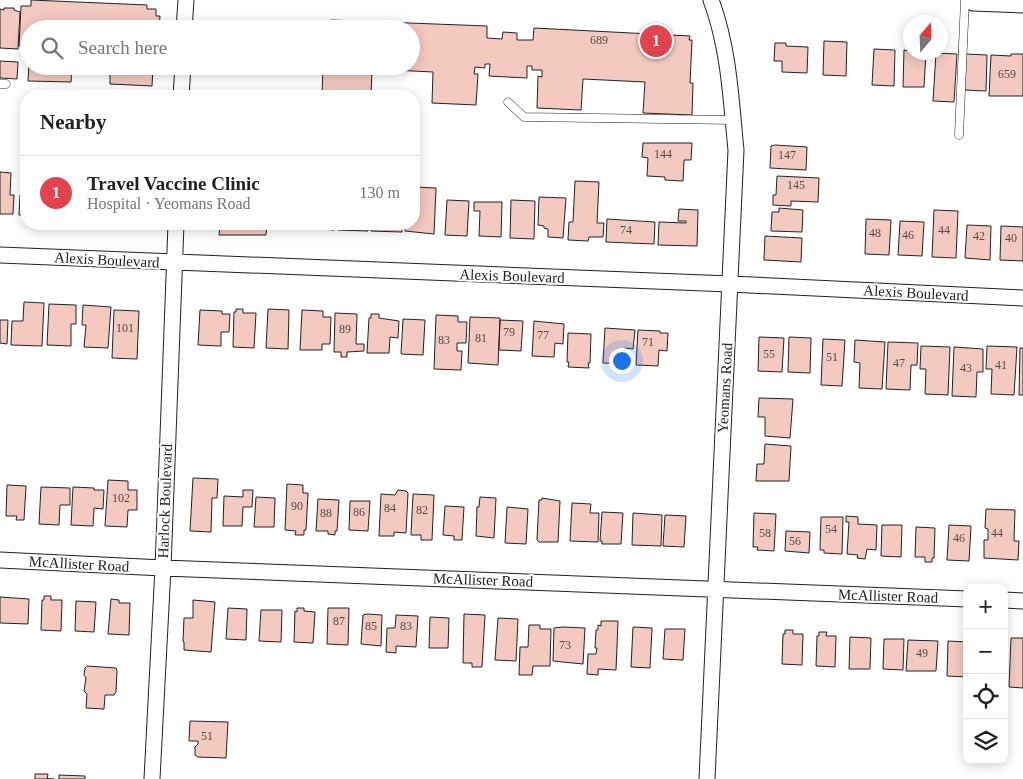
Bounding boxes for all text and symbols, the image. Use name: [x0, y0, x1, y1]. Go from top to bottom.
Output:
north arrow: [903, 15, 948, 60]
search box: [20, 20, 420, 75]
pin: 1: [640, 22, 672, 60]
house number: 689: [590, 33, 608, 47]
icon: search: [38, 34, 66, 62]
text: Search here: [78, 37, 167, 58]
house number: 659: [998, 67, 1016, 81]
text: Nearby: [40, 110, 107, 134]
house number: 144: [654, 147, 672, 161]
house number: 147: [778, 148, 796, 162]
text: Travel Vaccine Clinic: [87, 173, 260, 194]
house number: 145: [787, 178, 805, 192]
text: 1: [52, 184, 60, 201]
text: 130 m: [360, 184, 400, 201]
text: Hospital · Yeomans Road: [87, 195, 251, 212]
house number: 74: [620, 223, 632, 237]
house number: 44: [938, 223, 950, 237]
house number: 48: [869, 226, 881, 240]
house number: 46: [902, 228, 914, 242]
house number: 42: [973, 229, 985, 243]
house number: 40: [1005, 231, 1017, 245]
street label: Alexis Boulevard: [54, 249, 161, 271]
street label: Alexis Boulevard: [459, 266, 565, 286]
street label: Alexis Boulevard: [863, 282, 970, 304]
house number: 101: [116, 321, 134, 335]
house number: 89: [339, 322, 351, 336]
house number: 79: [503, 325, 515, 339]
house number: 77: [537, 328, 549, 342]
house number: 81: [475, 331, 487, 345]
house number: 83: [438, 333, 450, 347]
house number: 71: [642, 335, 654, 349]
street label: Yeomans Road: [715, 342, 735, 434]
house number: 55: [763, 347, 775, 361]
your location: [609, 348, 635, 374]
house number: 51: [826, 350, 838, 364]
house number: 47: [893, 356, 905, 370]
house number: 41: [995, 358, 1007, 372]
house number: 43: [960, 361, 972, 375]
street label: Harlock Boulevard: [155, 443, 175, 559]
house number: 102: [112, 491, 130, 505]
house number: 90: [291, 499, 303, 513]
house number: 84: [384, 501, 396, 515]
house number: 82: [416, 503, 428, 517]
house number: 86: [353, 505, 365, 519]
house number: 88: [320, 506, 332, 520]
house number: 54: [825, 522, 837, 536]
house number: 58: [759, 526, 771, 540]
house number: 44: [991, 526, 1003, 540]
house number: 46: [953, 531, 965, 545]
house number: 56: [789, 534, 801, 548]
street label: McAllister Road: [28, 553, 130, 575]
street label: McAllister Road: [433, 570, 534, 590]
map controls: [963, 584, 1008, 764]
button: +: [963, 584, 1008, 629]
street label: McAllister Road: [838, 586, 939, 606]
house number: 87: [333, 614, 345, 628]
house number: 85: [365, 619, 377, 633]
house number: 83: [400, 619, 412, 633]
button: −: [963, 629, 1008, 674]
house number: 73: [559, 638, 571, 652]
house number: 49: [916, 646, 928, 660]
button: locate: [963, 674, 1008, 719]
button: layers: [963, 719, 1008, 764]
house number: 51: [201, 729, 213, 743]

